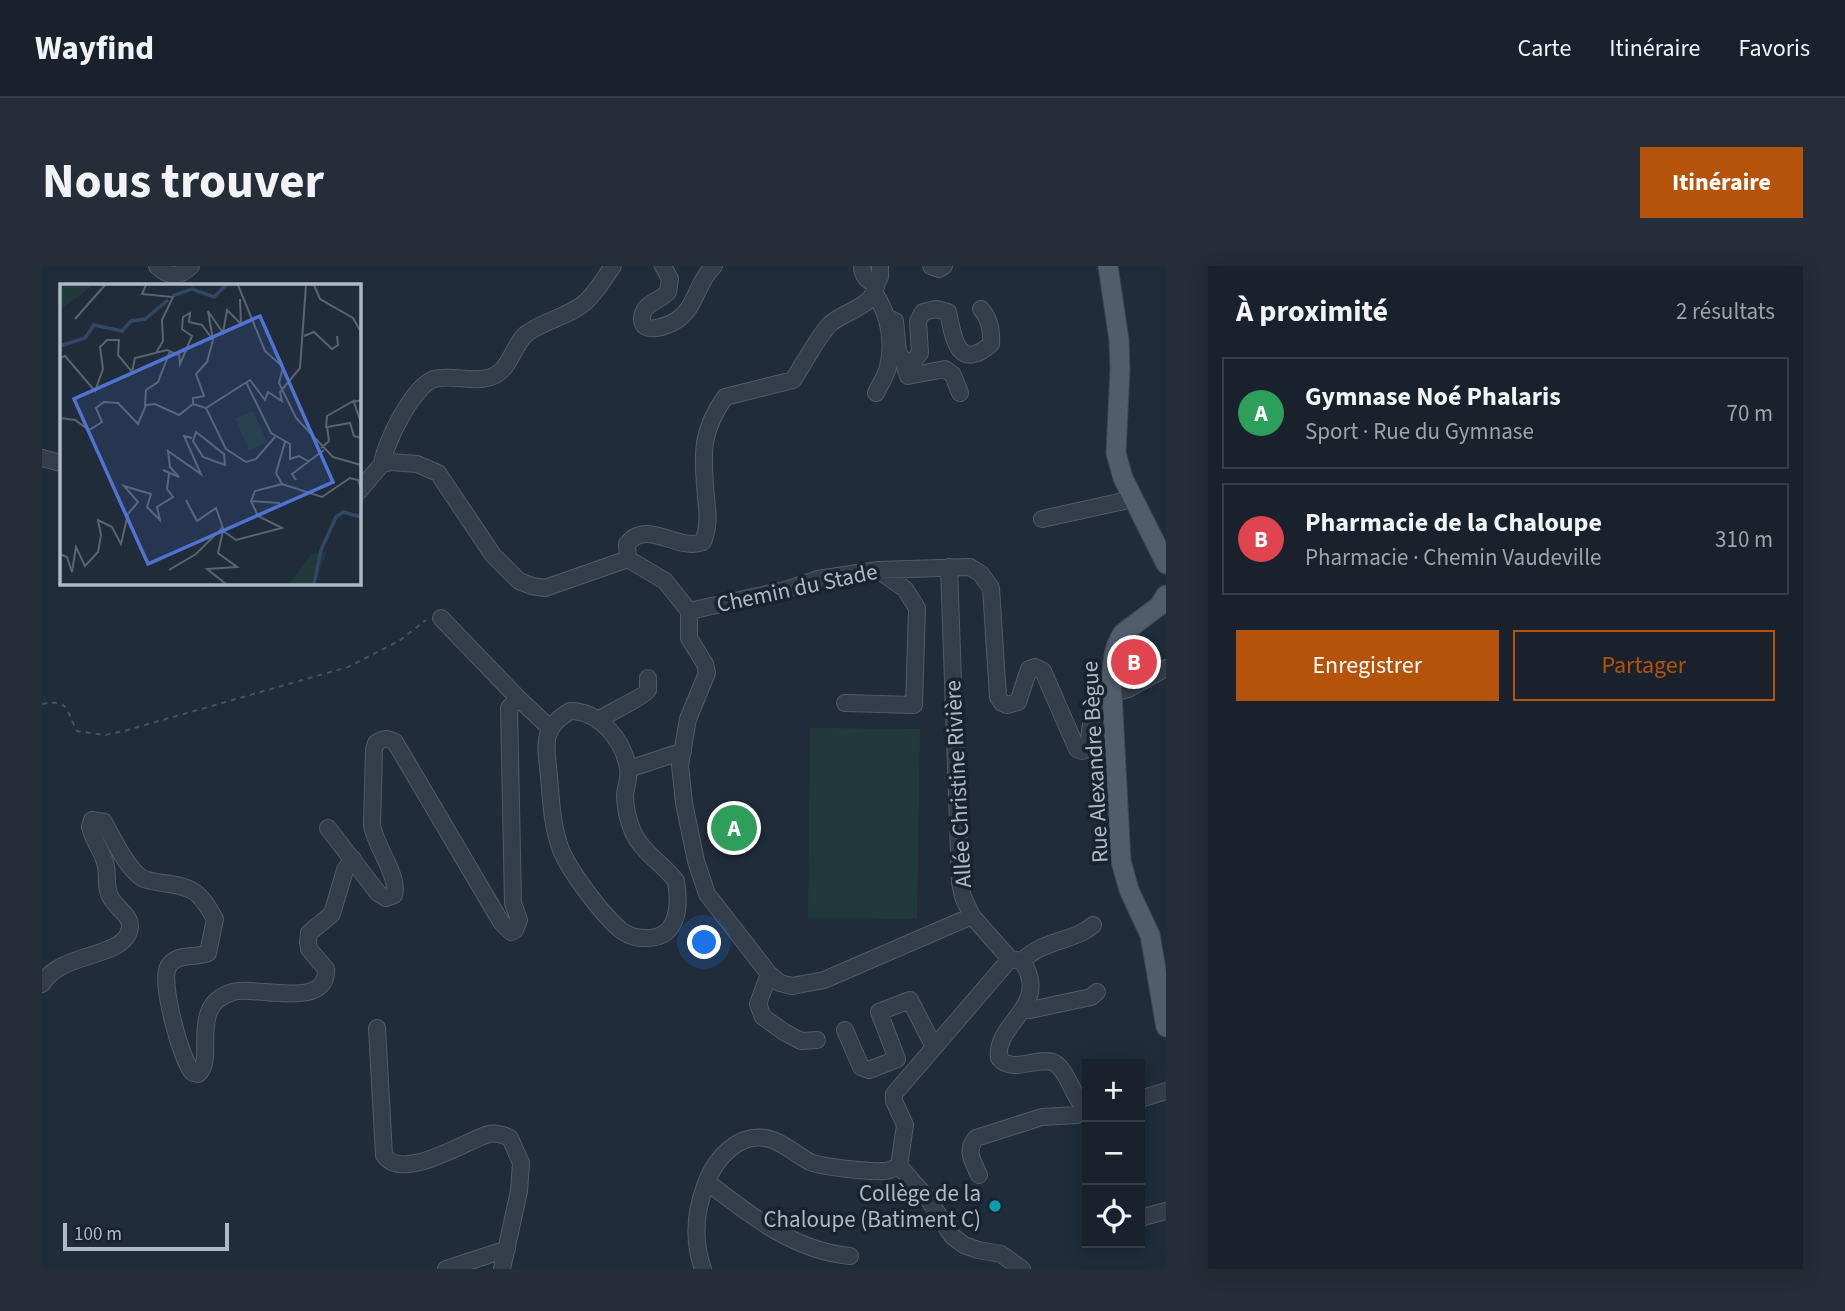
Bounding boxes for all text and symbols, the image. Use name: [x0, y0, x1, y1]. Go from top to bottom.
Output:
text: Wayfind: [35, 25, 154, 72]
text: Carte: [1517, 31, 1571, 66]
text: Itinéraire: [1609, 31, 1700, 66]
text: Favoris: [1738, 31, 1810, 66]
text: Nous trouver: [42, 147, 324, 217]
button: Itinéraire: [1640, 147, 1803, 218]
inset map: [60, 284, 360, 584]
text: À proximité: [1236, 290, 1388, 333]
text: 2 résultats: [1676, 295, 1775, 328]
text: Gymnase Noé Phalaris: [1305, 378, 1561, 415]
text: A: [1254, 397, 1268, 430]
text: 70 m: [1726, 397, 1773, 430]
text: Sport · Rue du Gymnase: [1305, 415, 1534, 448]
text: Pharmacie de la Chaloupe: [1305, 504, 1602, 541]
text: B: [1254, 523, 1268, 556]
text: 310 m: [1715, 523, 1773, 556]
text: Pharmacie · Chemin Vaudeville: [1305, 541, 1601, 574]
street label: Chemin du Stade: [714, 555, 880, 621]
button: Enregistrer: [1236, 630, 1499, 701]
button: Partager: [1513, 630, 1775, 701]
pin: B: [1111, 636, 1157, 688]
street label: Rue Alexandre Bègue: [1073, 660, 1117, 864]
street label: Allée Christine Rivière: [936, 679, 980, 889]
pin: A: [711, 802, 757, 854]
your location: [687, 925, 721, 959]
map controls: [1082, 1059, 1145, 1248]
button: +: [1082, 1059, 1145, 1122]
button: −: [1082, 1122, 1145, 1185]
place label: Collège de la Chaloupe (Batiment C): [763, 1177, 981, 1236]
button: locate: [1082, 1185, 1145, 1248]
marker: Collège de la Chaloupe (Batiment C): [987, 1198, 1003, 1214]
scale bar: [63, 1220, 229, 1252]
text: 100 m: [74, 1221, 122, 1248]

